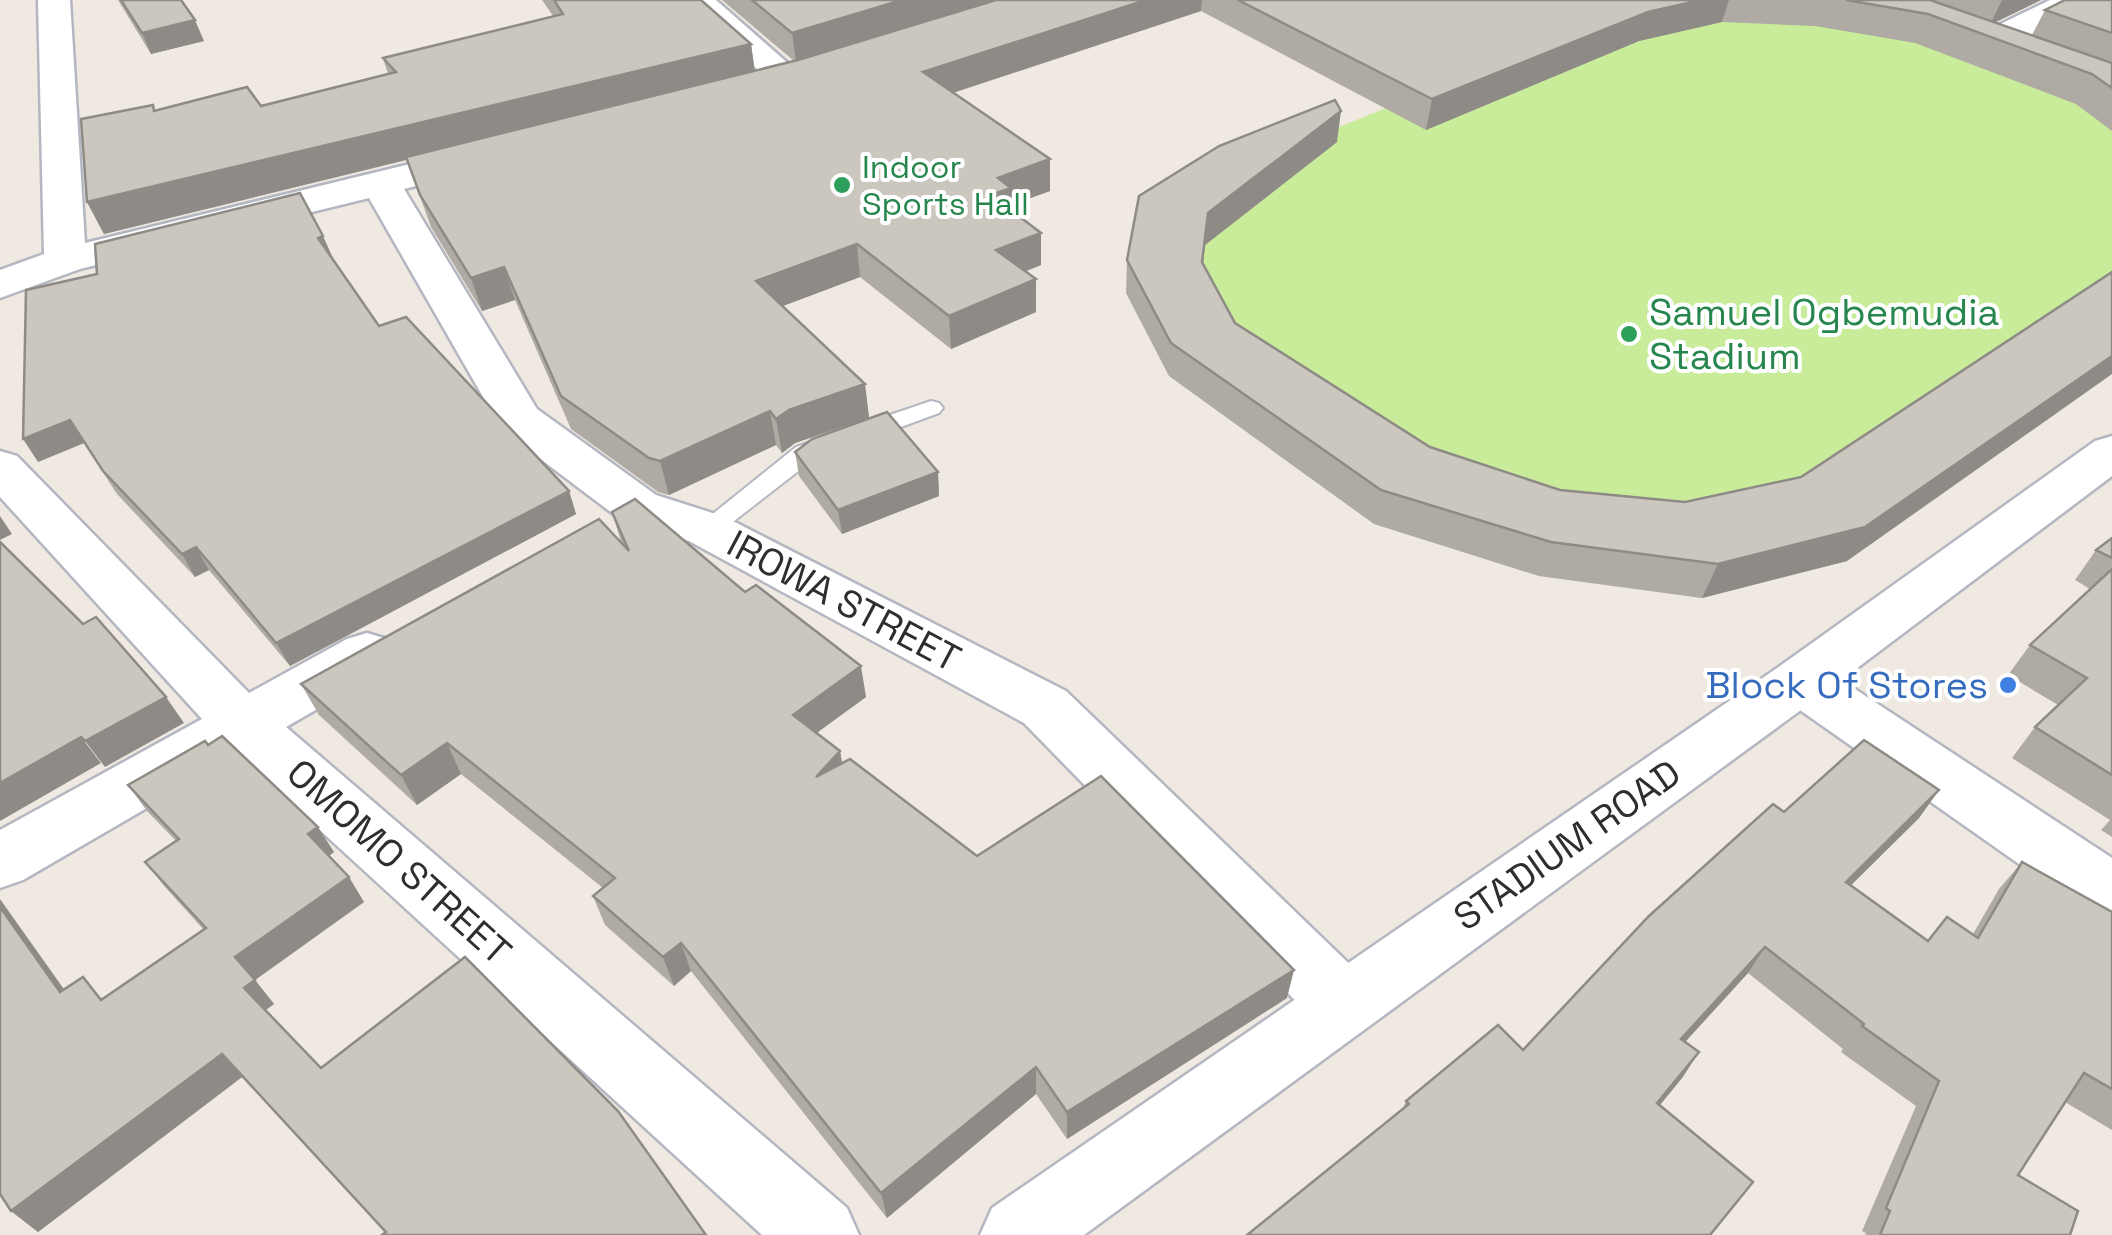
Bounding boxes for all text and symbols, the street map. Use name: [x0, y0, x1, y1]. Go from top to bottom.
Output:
place label: Indoor Sports Hall: [862, 147, 1029, 224]
marker: Indoor Sports Hall: [831, 174, 853, 196]
place label: Samuel Ogbemudia Stadium: [1649, 288, 1999, 380]
marker: Samuel Ogbemudia Stadium: [1618, 323, 1640, 345]
street label: IROWA STREET: [719, 519, 969, 683]
place label: Block Of Stores: [1705, 661, 1988, 709]
marker: Block Of Stores: [1997, 674, 2019, 696]
street label: OMOMO STREET: [277, 749, 521, 975]
street label: STADIUM ROAD: [1444, 749, 1690, 941]

